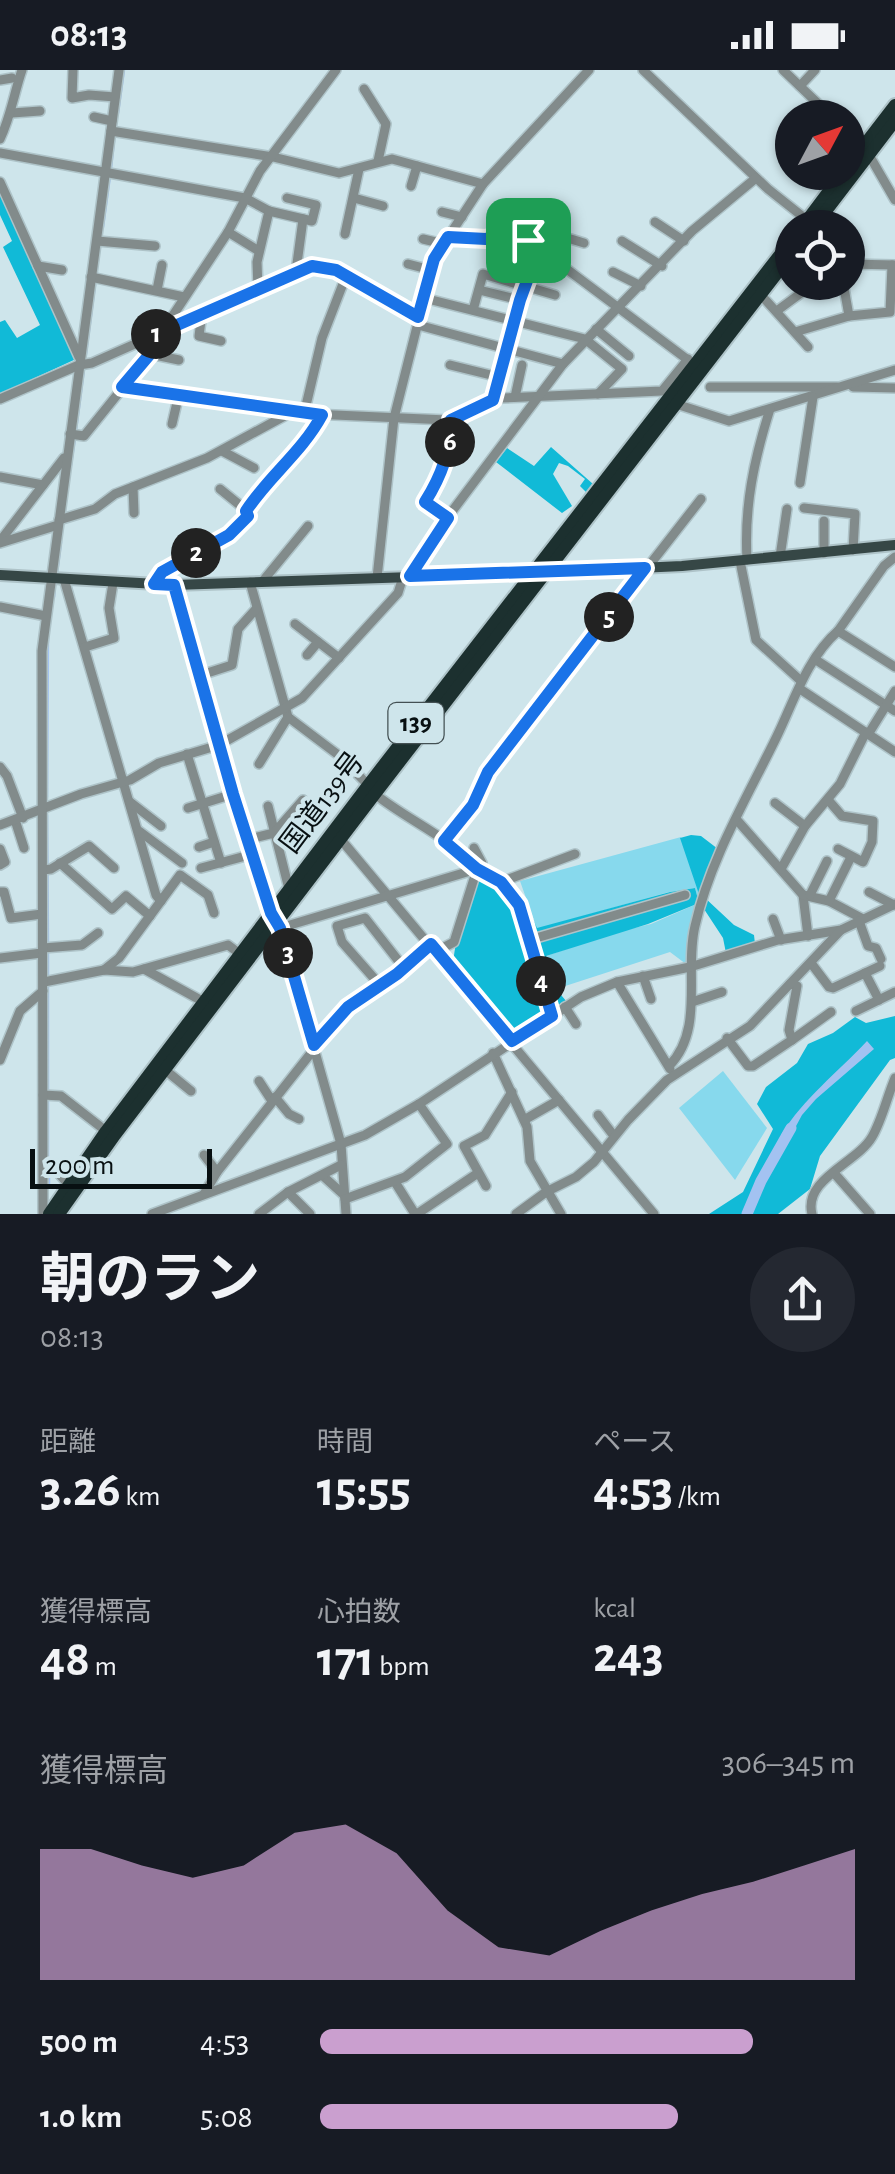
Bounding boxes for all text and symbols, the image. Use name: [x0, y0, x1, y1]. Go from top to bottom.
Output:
text: 08:13: [50, 16, 127, 54]
north arrow: [775, 100, 865, 190]
map controls: [775, 100, 865, 300]
pin: [486, 198, 571, 283]
button: locate: [775, 210, 865, 300]
icon: arrive: [501, 213, 556, 268]
pin: 1: [131, 309, 181, 359]
text: 1: [151, 320, 161, 348]
pin: 6: [425, 417, 475, 467]
text: 6: [443, 428, 457, 456]
pin: 2: [171, 528, 221, 578]
text: 2: [189, 539, 203, 567]
pin: 5: [584, 592, 634, 642]
text: 5: [603, 603, 615, 631]
road number: 139: [388, 703, 444, 743]
street label: 国道139号: [275, 746, 370, 859]
pin: 3: [263, 928, 313, 978]
text: 3: [282, 939, 294, 967]
pin: 4: [516, 956, 566, 1006]
text: 4: [534, 967, 548, 995]
scale bar: [30, 1144, 212, 1188]
text: 200 m: [45, 1152, 114, 1180]
button: share: [750, 1247, 855, 1352]
text: 朝のラン: [40, 1253, 260, 1308]
text: 08:13: [40, 1321, 104, 1353]
text: 距離: [40, 1429, 96, 1457]
text: 時間: [317, 1429, 373, 1457]
text: ペース: [593, 1429, 676, 1457]
text: 3.26: [40, 1465, 121, 1515]
text: 15:55: [317, 1465, 411, 1515]
text: 4:53: [593, 1465, 673, 1515]
text: km: [121, 1483, 161, 1511]
text: /km: [673, 1483, 721, 1511]
text: kcal: [593, 1595, 636, 1623]
text: 獲得標高: [40, 1599, 152, 1627]
text: 心拍数: [317, 1599, 401, 1627]
text: 243: [593, 1631, 664, 1681]
text: 48: [40, 1635, 90, 1685]
text: 171: [317, 1635, 374, 1685]
text: m: [90, 1653, 117, 1681]
text: bpm: [374, 1653, 430, 1681]
text: 306–345 m: [722, 1747, 855, 1779]
text: 獲得標高: [40, 1755, 168, 1787]
text: 500 m: [40, 2026, 118, 2058]
text: 4:53: [200, 2026, 249, 2058]
text: 1.0 km: [40, 2101, 122, 2133]
text: 5:08: [200, 2101, 253, 2133]

